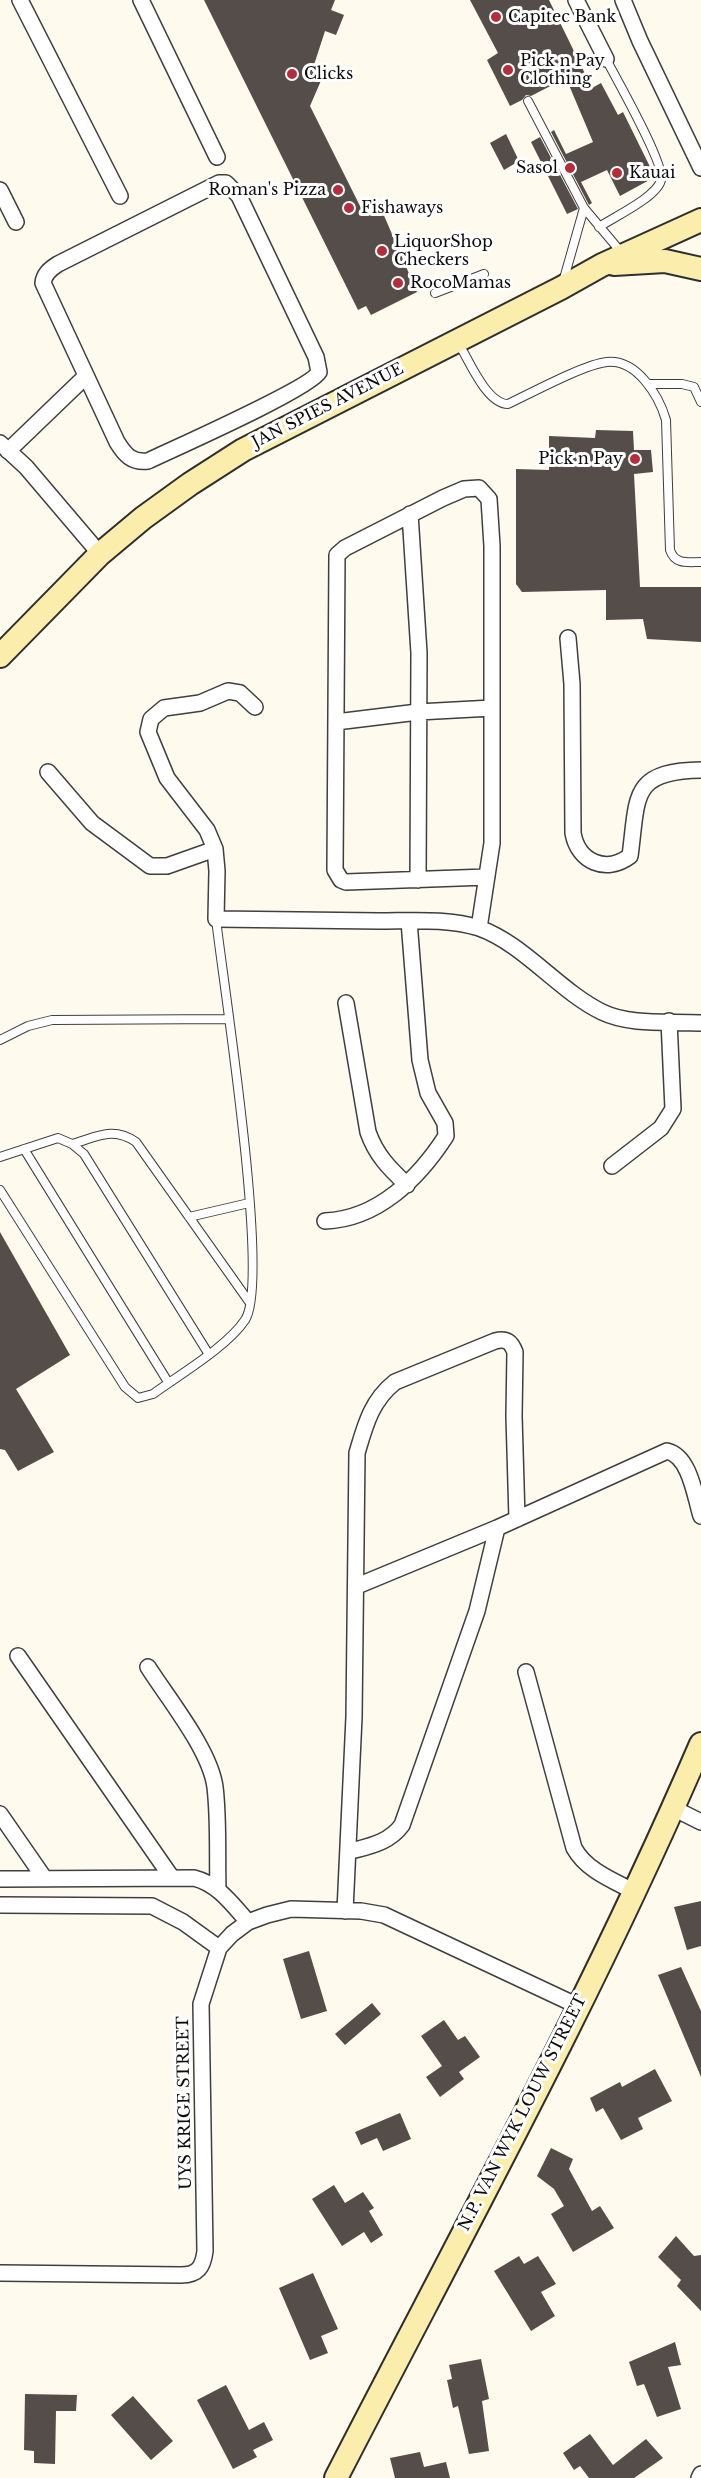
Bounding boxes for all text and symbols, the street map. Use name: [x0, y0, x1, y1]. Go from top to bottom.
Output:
place label: Capitec Bank: [508, 7, 616, 27]
marker: Capitec Bank: [489, 10, 503, 24]
place label: Pick n Pay Clothing: [520, 51, 605, 89]
marker: Pick n Pay Clothing: [501, 63, 515, 77]
place label: Clicks: [304, 64, 353, 84]
marker: Clicks: [285, 67, 299, 81]
place label: Sasol: [516, 158, 558, 178]
marker: Sasol: [563, 161, 577, 175]
place label: Kauai: [629, 163, 675, 183]
marker: Kauai: [610, 166, 624, 180]
place label: Roman's Pizza: [208, 180, 326, 200]
marker: Roman's Pizza: [331, 183, 345, 197]
place label: Fishaways: [361, 198, 443, 218]
marker: Fishaways: [342, 201, 356, 215]
place label: LiquorShop Checkers: [394, 232, 493, 270]
marker: LiquorShop Checkers: [375, 244, 389, 258]
place label: RocoMamas: [410, 273, 511, 293]
marker: RocoMamas: [391, 276, 405, 290]
street label: JAN SPIES AVENUE: [249, 360, 407, 452]
place label: Pick n Pay: [538, 449, 623, 469]
marker: Pick n Pay: [628, 452, 642, 466]
street label: N.P. VAN WYK LOUW STREET: [455, 1992, 591, 2234]
street label: UYS KRIGE STREET: [174, 2016, 196, 2190]

